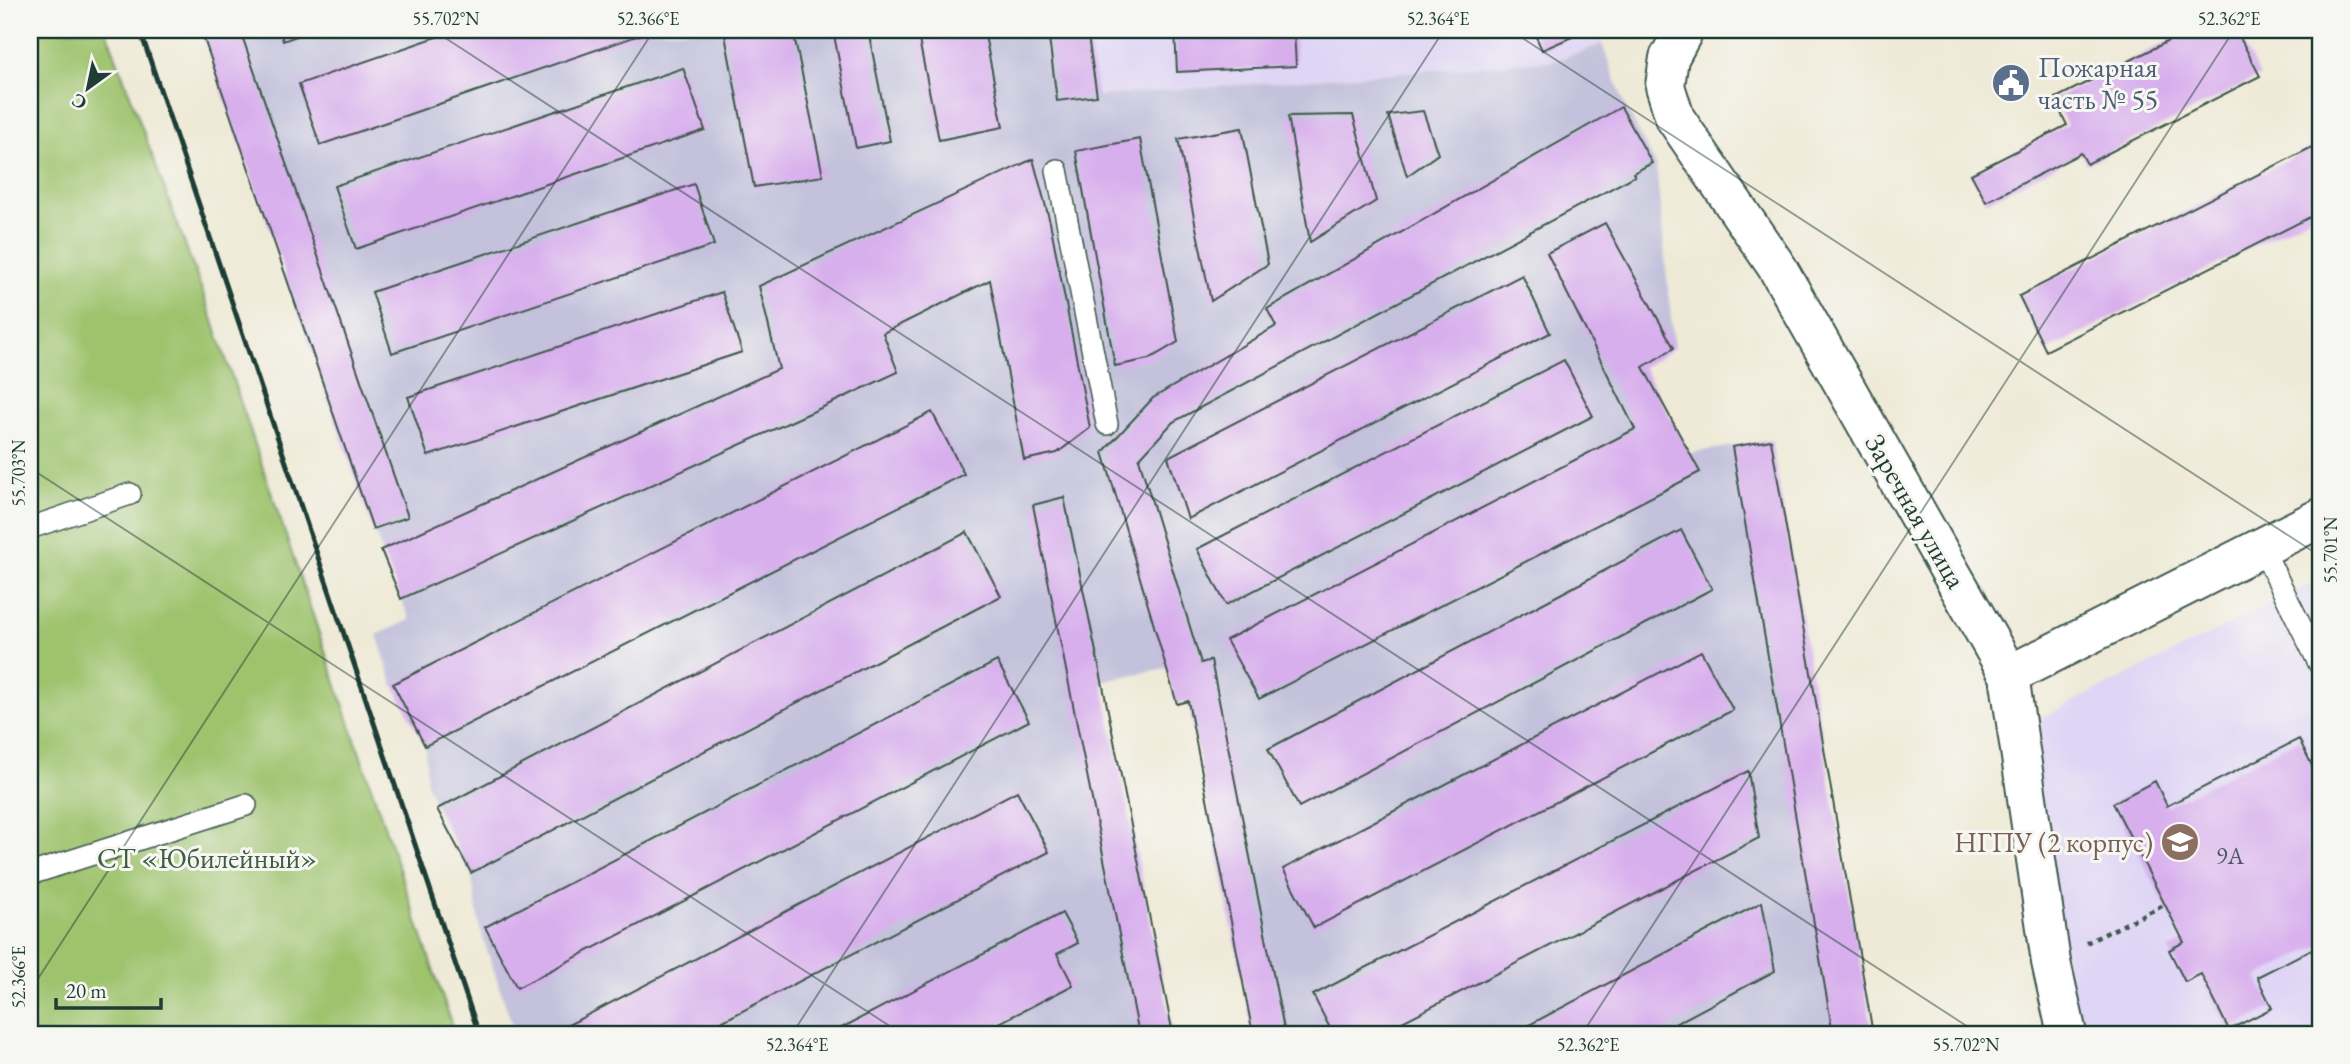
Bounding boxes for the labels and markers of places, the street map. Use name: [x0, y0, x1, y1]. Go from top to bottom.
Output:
place label: Пожарная часть № 55: [2038, 49, 2158, 117]
public building icon: Пожарная часть № 55: [1990, 62, 2032, 104]
school or university icon: НГПУ (2 корпус): [2159, 821, 2201, 863]
place label: НГПУ (2 корпус): [1954, 824, 2153, 860]

